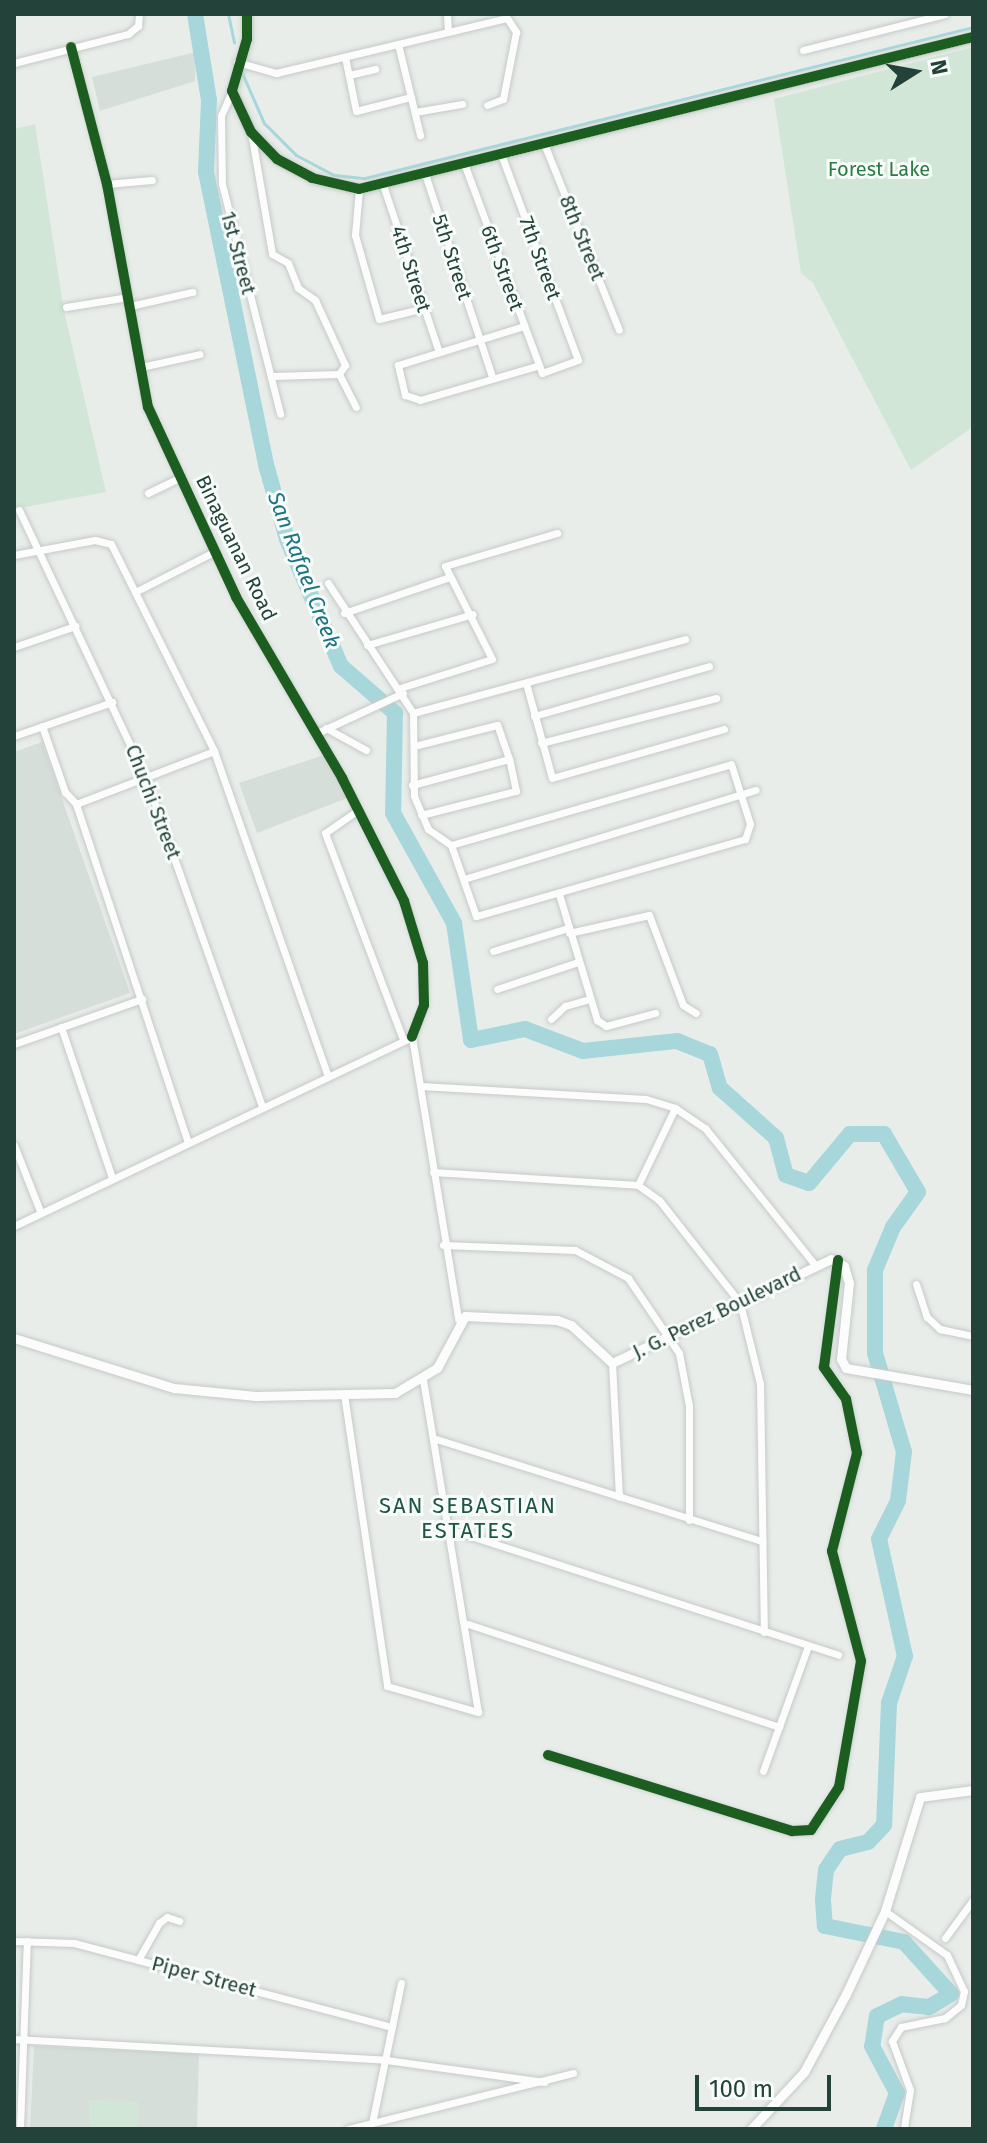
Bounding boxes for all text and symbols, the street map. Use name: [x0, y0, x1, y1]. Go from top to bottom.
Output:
north arrow: [875, 32, 955, 112]
text: N: [924, 58, 954, 77]
park label: Forest Lake: [828, 157, 930, 181]
street label: 8th Street: [554, 192, 610, 284]
street label: 1st Street: [215, 209, 261, 297]
street label: 5th Street: [427, 211, 477, 303]
street label: 7th Street: [514, 213, 566, 303]
street label: 6th Street: [475, 222, 529, 314]
street label: 4th Street: [386, 223, 436, 315]
street label: Binaguanan Road: [190, 471, 282, 625]
water label: San Rafael Creek: [262, 488, 346, 652]
street label: Chuchi Street: [120, 741, 186, 863]
street label: J. G. Perez Boulevard: [629, 1262, 805, 1364]
district label: SAN SEBASTIAN ESTATES: [379, 1492, 557, 1544]
street label: Piper Street: [149, 1952, 259, 2002]
scale bar: [699, 2059, 835, 2109]
text: 100 m: [709, 2075, 773, 2103]

